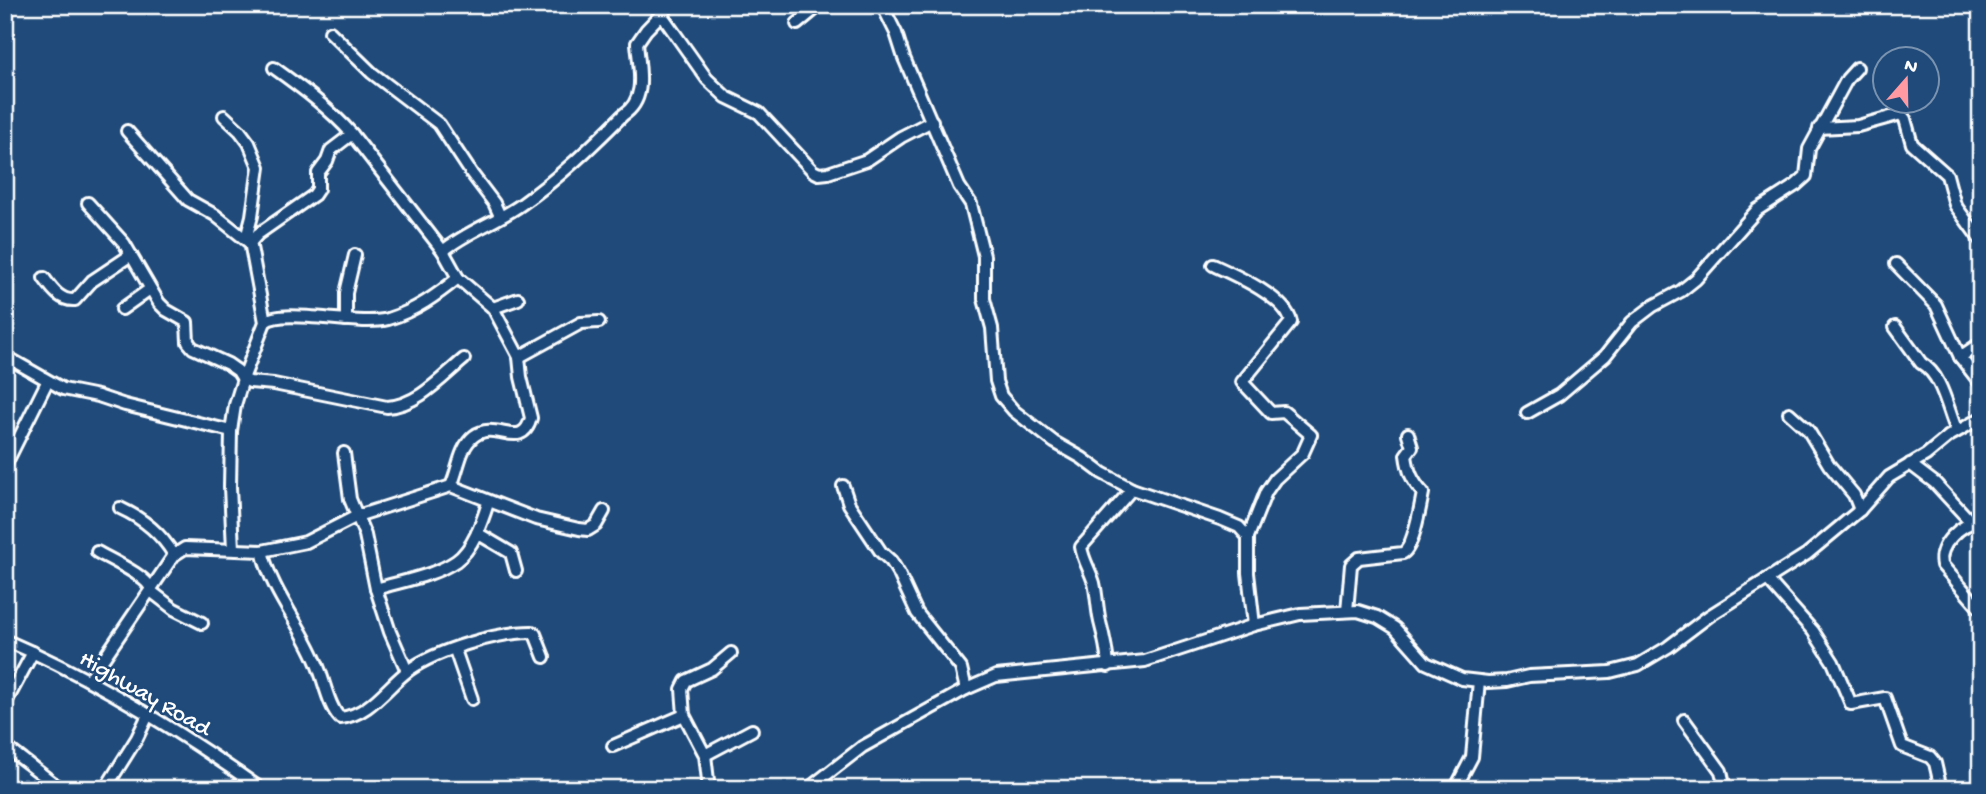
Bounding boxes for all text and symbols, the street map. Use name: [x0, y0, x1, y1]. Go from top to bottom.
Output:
north arrow: [1870, 46, 1940, 116]
text: N: [1901, 54, 1920, 80]
street label: Highway Road: [73, 646, 217, 745]

